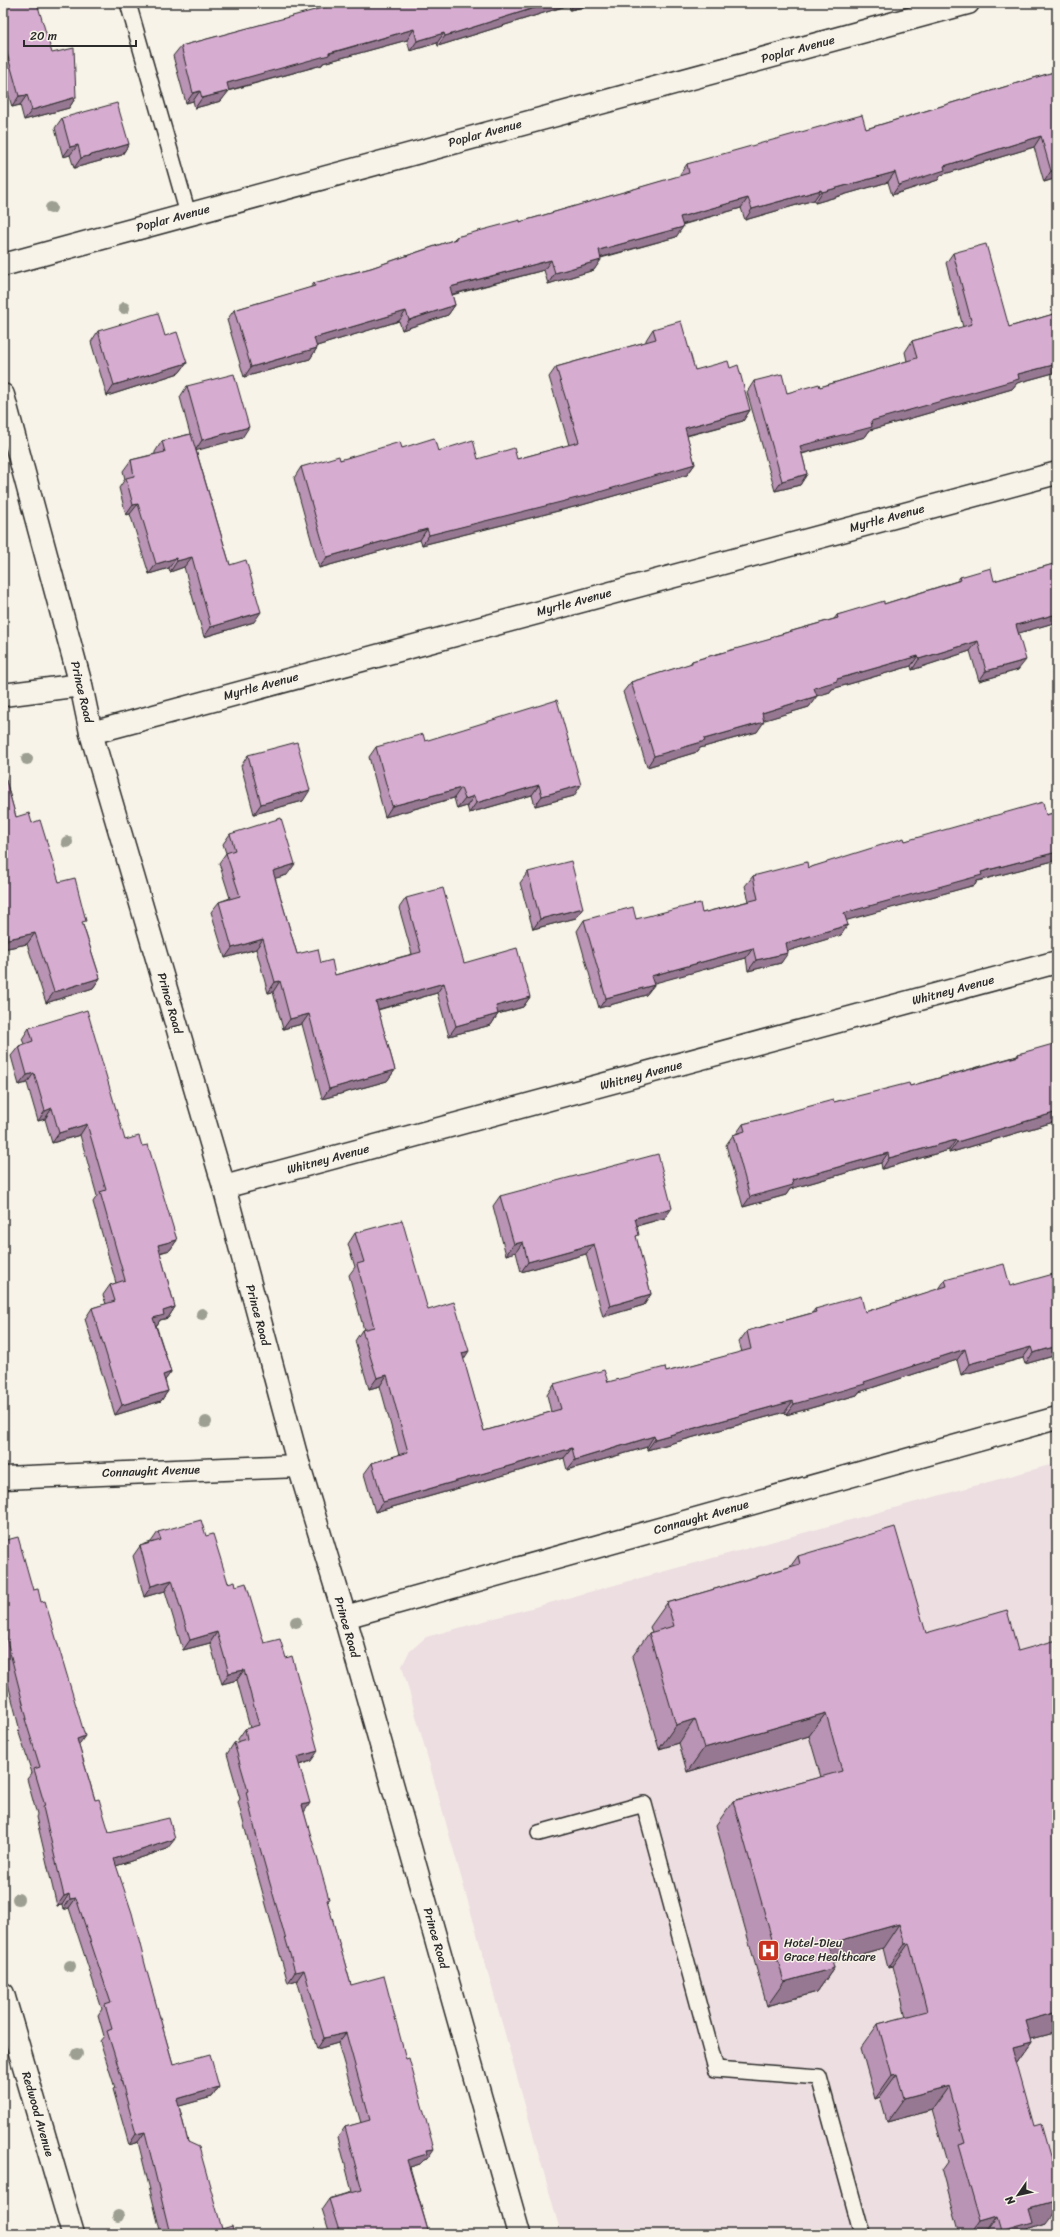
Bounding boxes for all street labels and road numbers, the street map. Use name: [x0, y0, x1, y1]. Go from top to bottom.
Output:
street label: Poplar Avenue: [759, 29, 837, 69]
street label: Poplar Avenue: [446, 113, 524, 153]
street label: Poplar Avenue: [134, 198, 212, 238]
street label: Myrtle Avenue: [847, 497, 927, 539]
street label: Myrtle Avenue: [534, 581, 614, 623]
street label: Prince Road: [64, 659, 100, 727]
street label: Myrtle Avenue: [221, 665, 301, 707]
street label: Whitney Avenue: [909, 968, 997, 1012]
street label: Prince Road: [151, 970, 190, 1038]
street label: Whitney Avenue: [597, 1053, 685, 1097]
street label: Whitney Avenue: [284, 1137, 372, 1181]
street label: Prince Road: [239, 1282, 277, 1350]
street label: Connaught Avenue: [102, 1458, 201, 1484]
street label: Connaught Avenue: [651, 1493, 751, 1541]
street label: Prince Road: [328, 1594, 367, 1662]
street label: Prince Road: [417, 1905, 456, 1973]
street label: Redwood Avenue: [15, 2069, 61, 2159]

